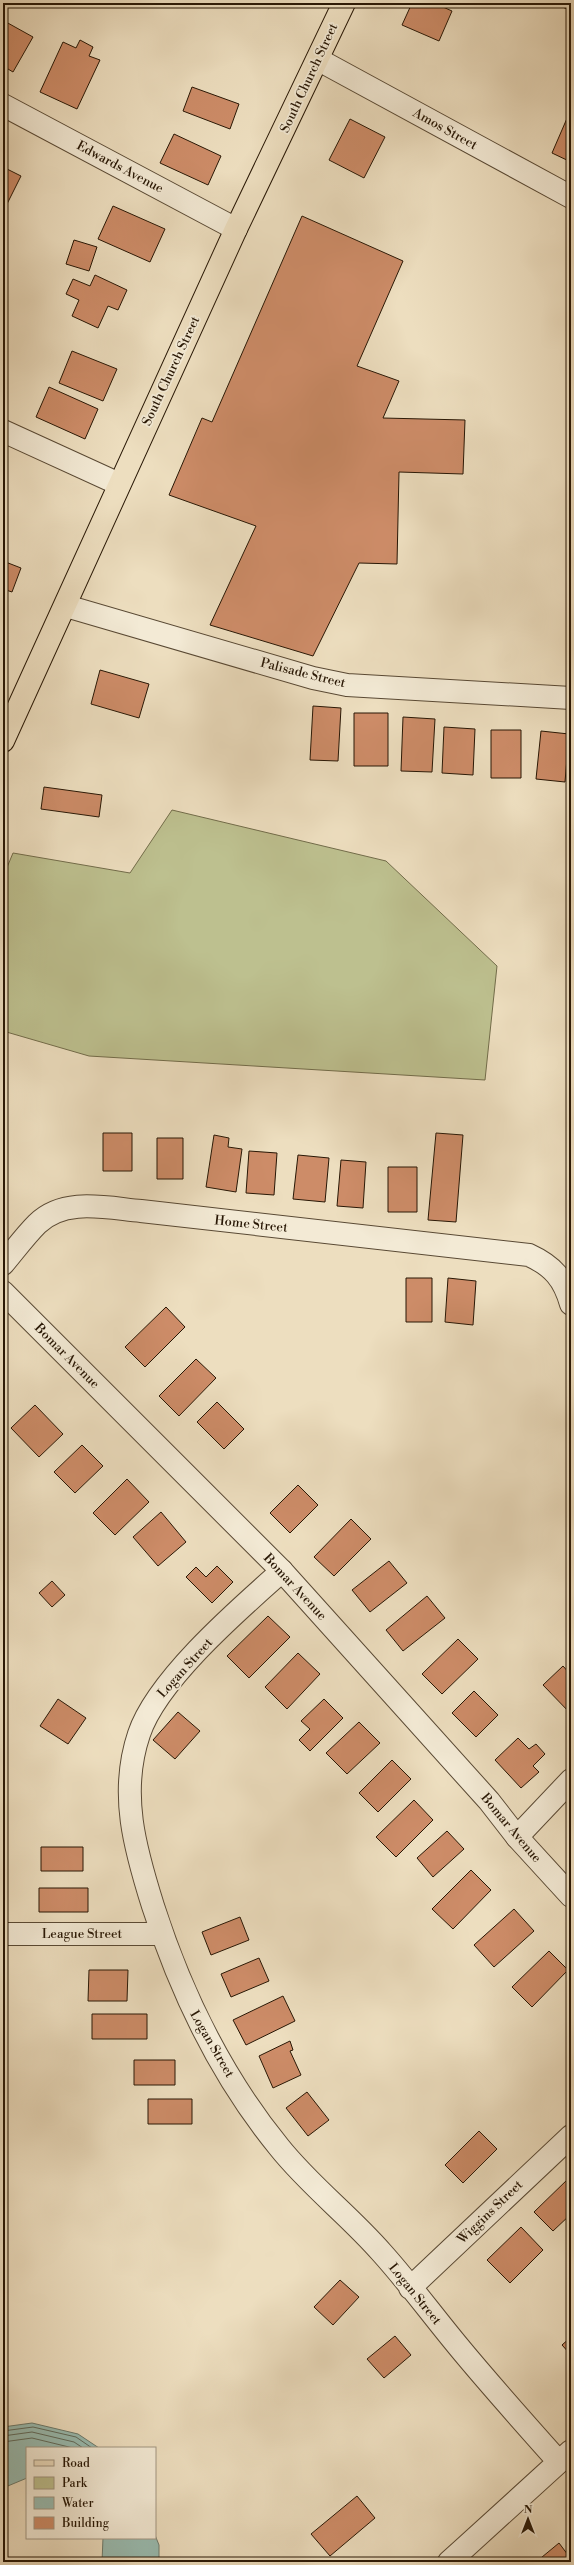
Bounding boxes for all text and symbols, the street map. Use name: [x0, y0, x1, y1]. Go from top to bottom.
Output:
street label: South Church Street: [277, 20, 342, 135]
street label: Amos Street: [409, 104, 480, 153]
street label: Edwards Avenue: [74, 137, 167, 197]
street label: South Church Street: [139, 313, 204, 428]
street label: Palisade Street: [259, 655, 348, 691]
street label: Home Street: [214, 1212, 289, 1236]
street label: Bomar Avenue: [30, 1319, 103, 1392]
street label: Bomar Avenue: [259, 1550, 330, 1624]
street label: Logan Street: [154, 1635, 216, 1701]
street label: Bomar Avenue: [477, 1789, 545, 1866]
street label: League Street: [42, 1926, 123, 1942]
street label: Logan Street: [186, 2008, 238, 2081]
street label: Wiggins Street: [453, 2177, 526, 2248]
street label: Logan Street: [385, 2260, 445, 2328]
legend: [26, 2447, 156, 2539]
text: Road: [62, 2456, 90, 2471]
text: Park: [62, 2476, 88, 2491]
text: Water: [61, 2496, 94, 2511]
north arrow: [508, 2499, 548, 2539]
text: N: [524, 2503, 533, 2517]
text: Building: [61, 2516, 110, 2531]

